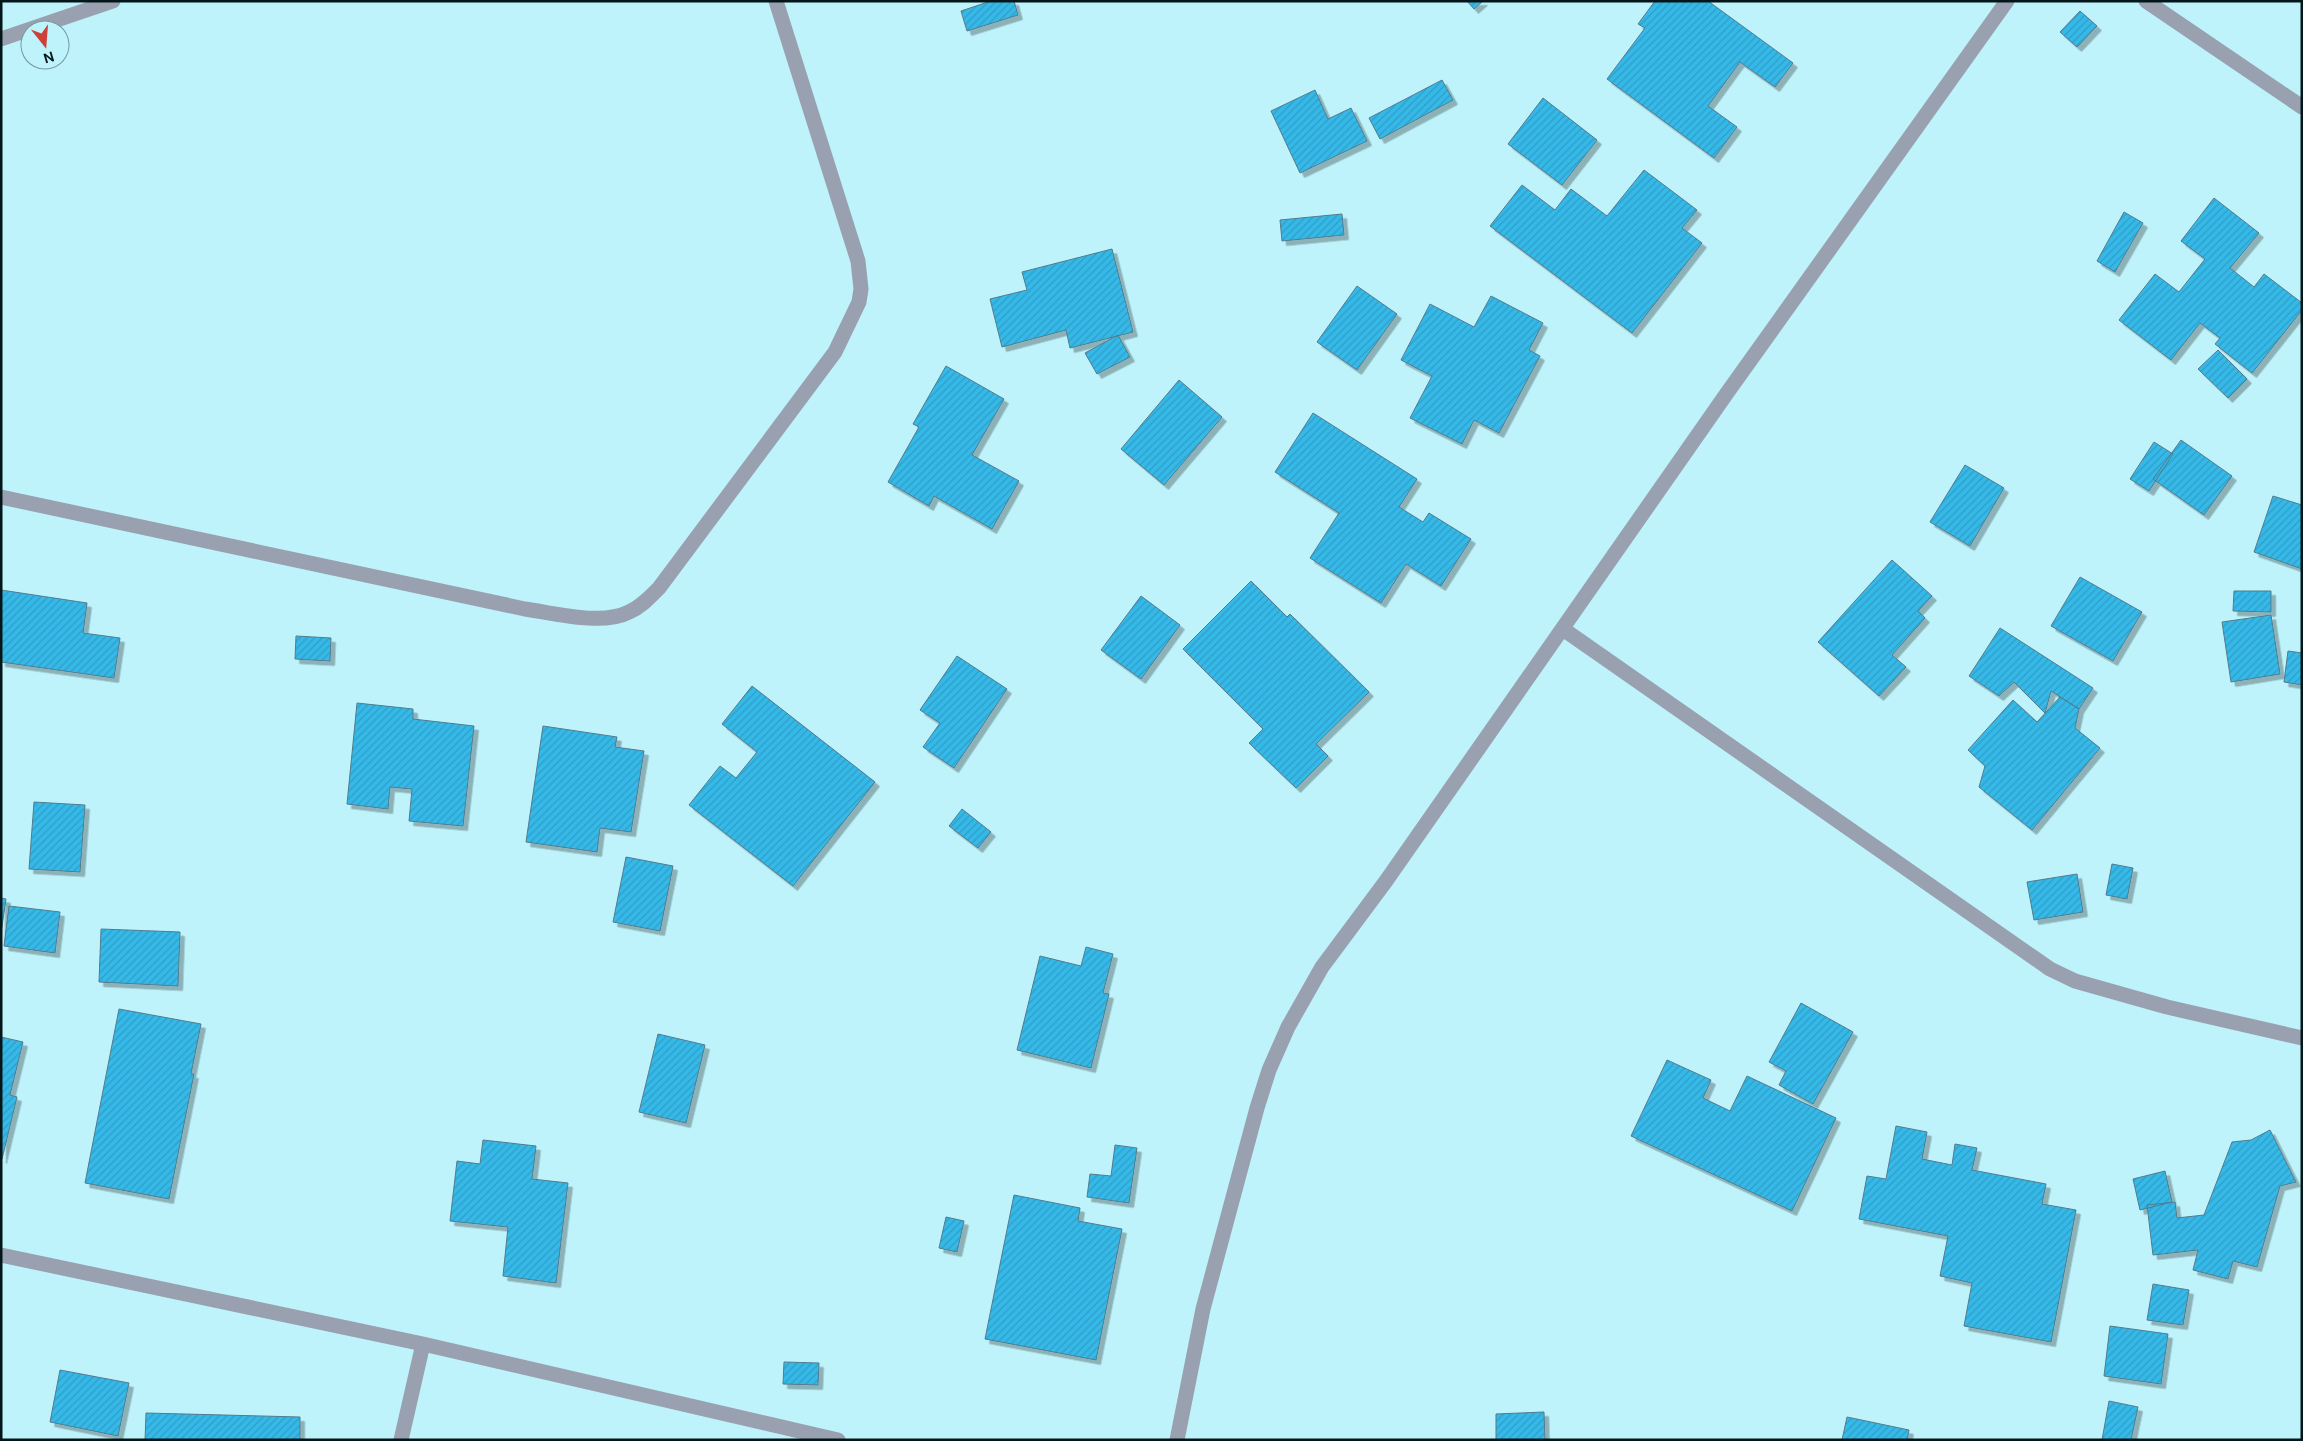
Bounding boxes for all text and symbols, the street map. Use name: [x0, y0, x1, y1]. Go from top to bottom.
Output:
north arrow: [20, 20, 70, 70]
text: N: [41, 47, 56, 68]

